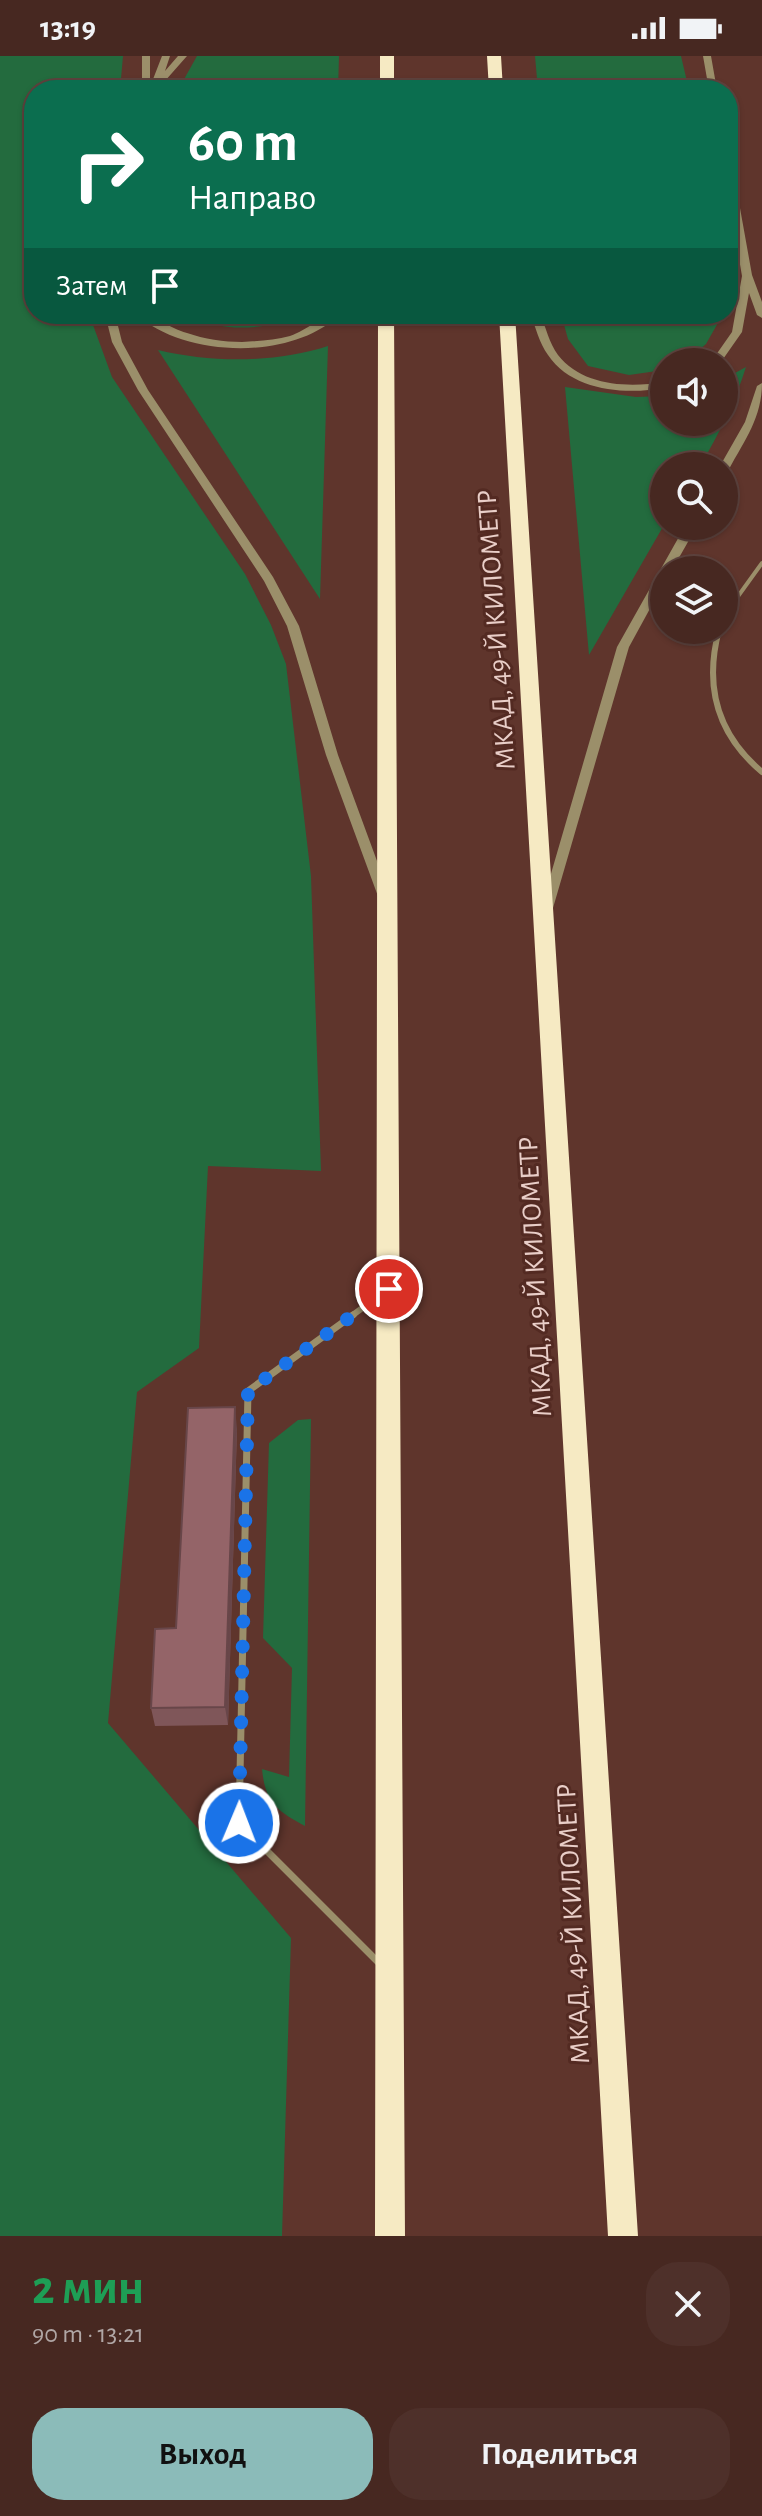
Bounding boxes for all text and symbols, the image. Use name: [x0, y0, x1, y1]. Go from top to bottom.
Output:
text: 13:19: [40, 13, 96, 43]
icon: right: [56, 112, 160, 216]
text: 60 m: [188, 115, 298, 171]
text: Направо: [188, 180, 316, 216]
icon: arrive: [143, 264, 187, 308]
text: Затем: [56, 271, 127, 301]
map controls: [650, 348, 738, 644]
button: sound: [650, 348, 738, 436]
button: search: [650, 452, 738, 540]
street label: МКАД, 49-Й КИЛОМЕТР: [472, 489, 521, 771]
button: layers: [650, 556, 738, 644]
street label: МКАД, 49-Й КИЛОМЕТР: [514, 1136, 557, 1418]
pin: [355, 1255, 423, 1323]
icon: arrive: [367, 1267, 411, 1311]
position arrow: [197, 1781, 281, 1865]
street label: МКАД, 49-Й КИЛОМЕТР: [552, 1783, 595, 2065]
button: close: [646, 2262, 730, 2346]
text: 2 мин: [32, 2265, 144, 2313]
text: 90 m · 13:21: [32, 2321, 144, 2347]
button: Выход: [32, 2408, 373, 2500]
button: Поделиться: [389, 2408, 730, 2500]

